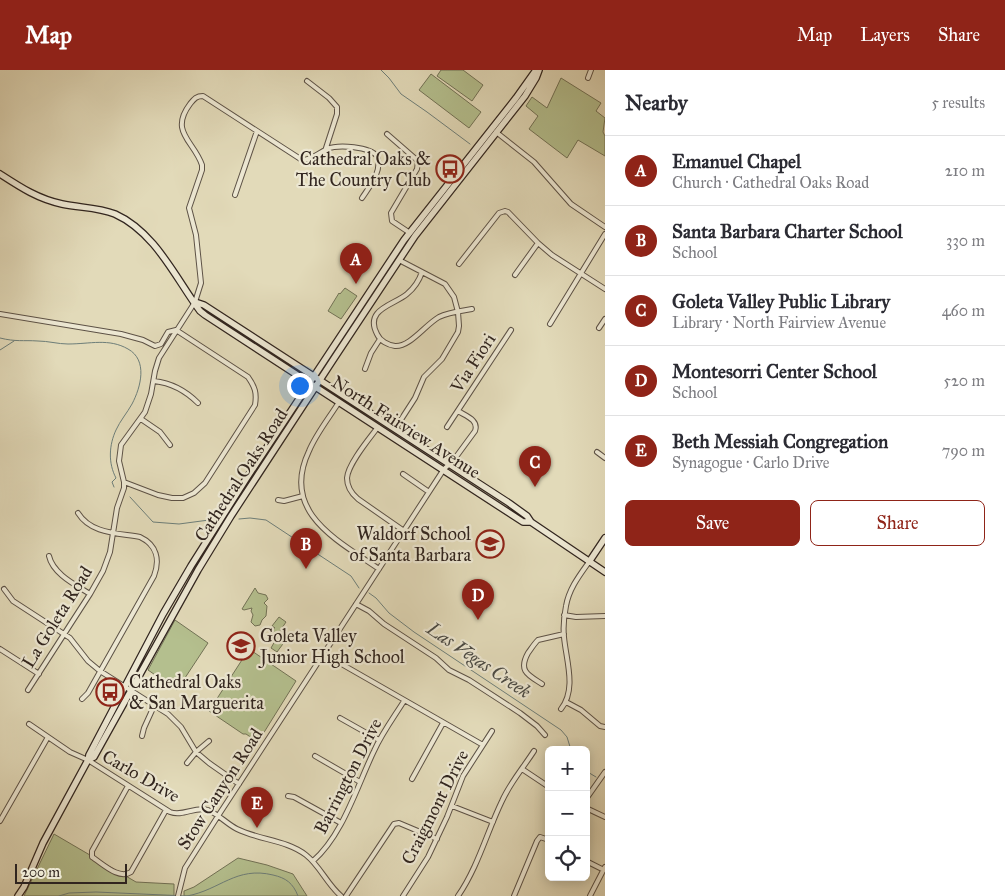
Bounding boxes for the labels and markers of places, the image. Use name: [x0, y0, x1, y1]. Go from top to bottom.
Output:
place label: Cathedral Oaks & The Country Club: [296, 148, 431, 191]
bus stop icon: Cathedral Oaks & The Country Club: [435, 154, 465, 184]
pin: A: [340, 243, 372, 284]
pin: C: [519, 446, 551, 487]
place label: Waldorf School of Santa Barbara: [349, 523, 471, 566]
pin: B: [290, 528, 322, 569]
school or university icon: Waldorf School of Santa Barbara: [475, 529, 505, 559]
pin: D: [462, 579, 494, 620]
place label: Goleta Valley Junior High School: [258, 625, 405, 669]
school or university icon: Goleta Valley Junior High School: [226, 631, 256, 661]
place label: Cathedral Oaks & San Marguerita: [129, 671, 264, 715]
bus stop icon: Cathedral Oaks & San Marguerita: [95, 677, 125, 707]
pin: E: [241, 787, 273, 828]

